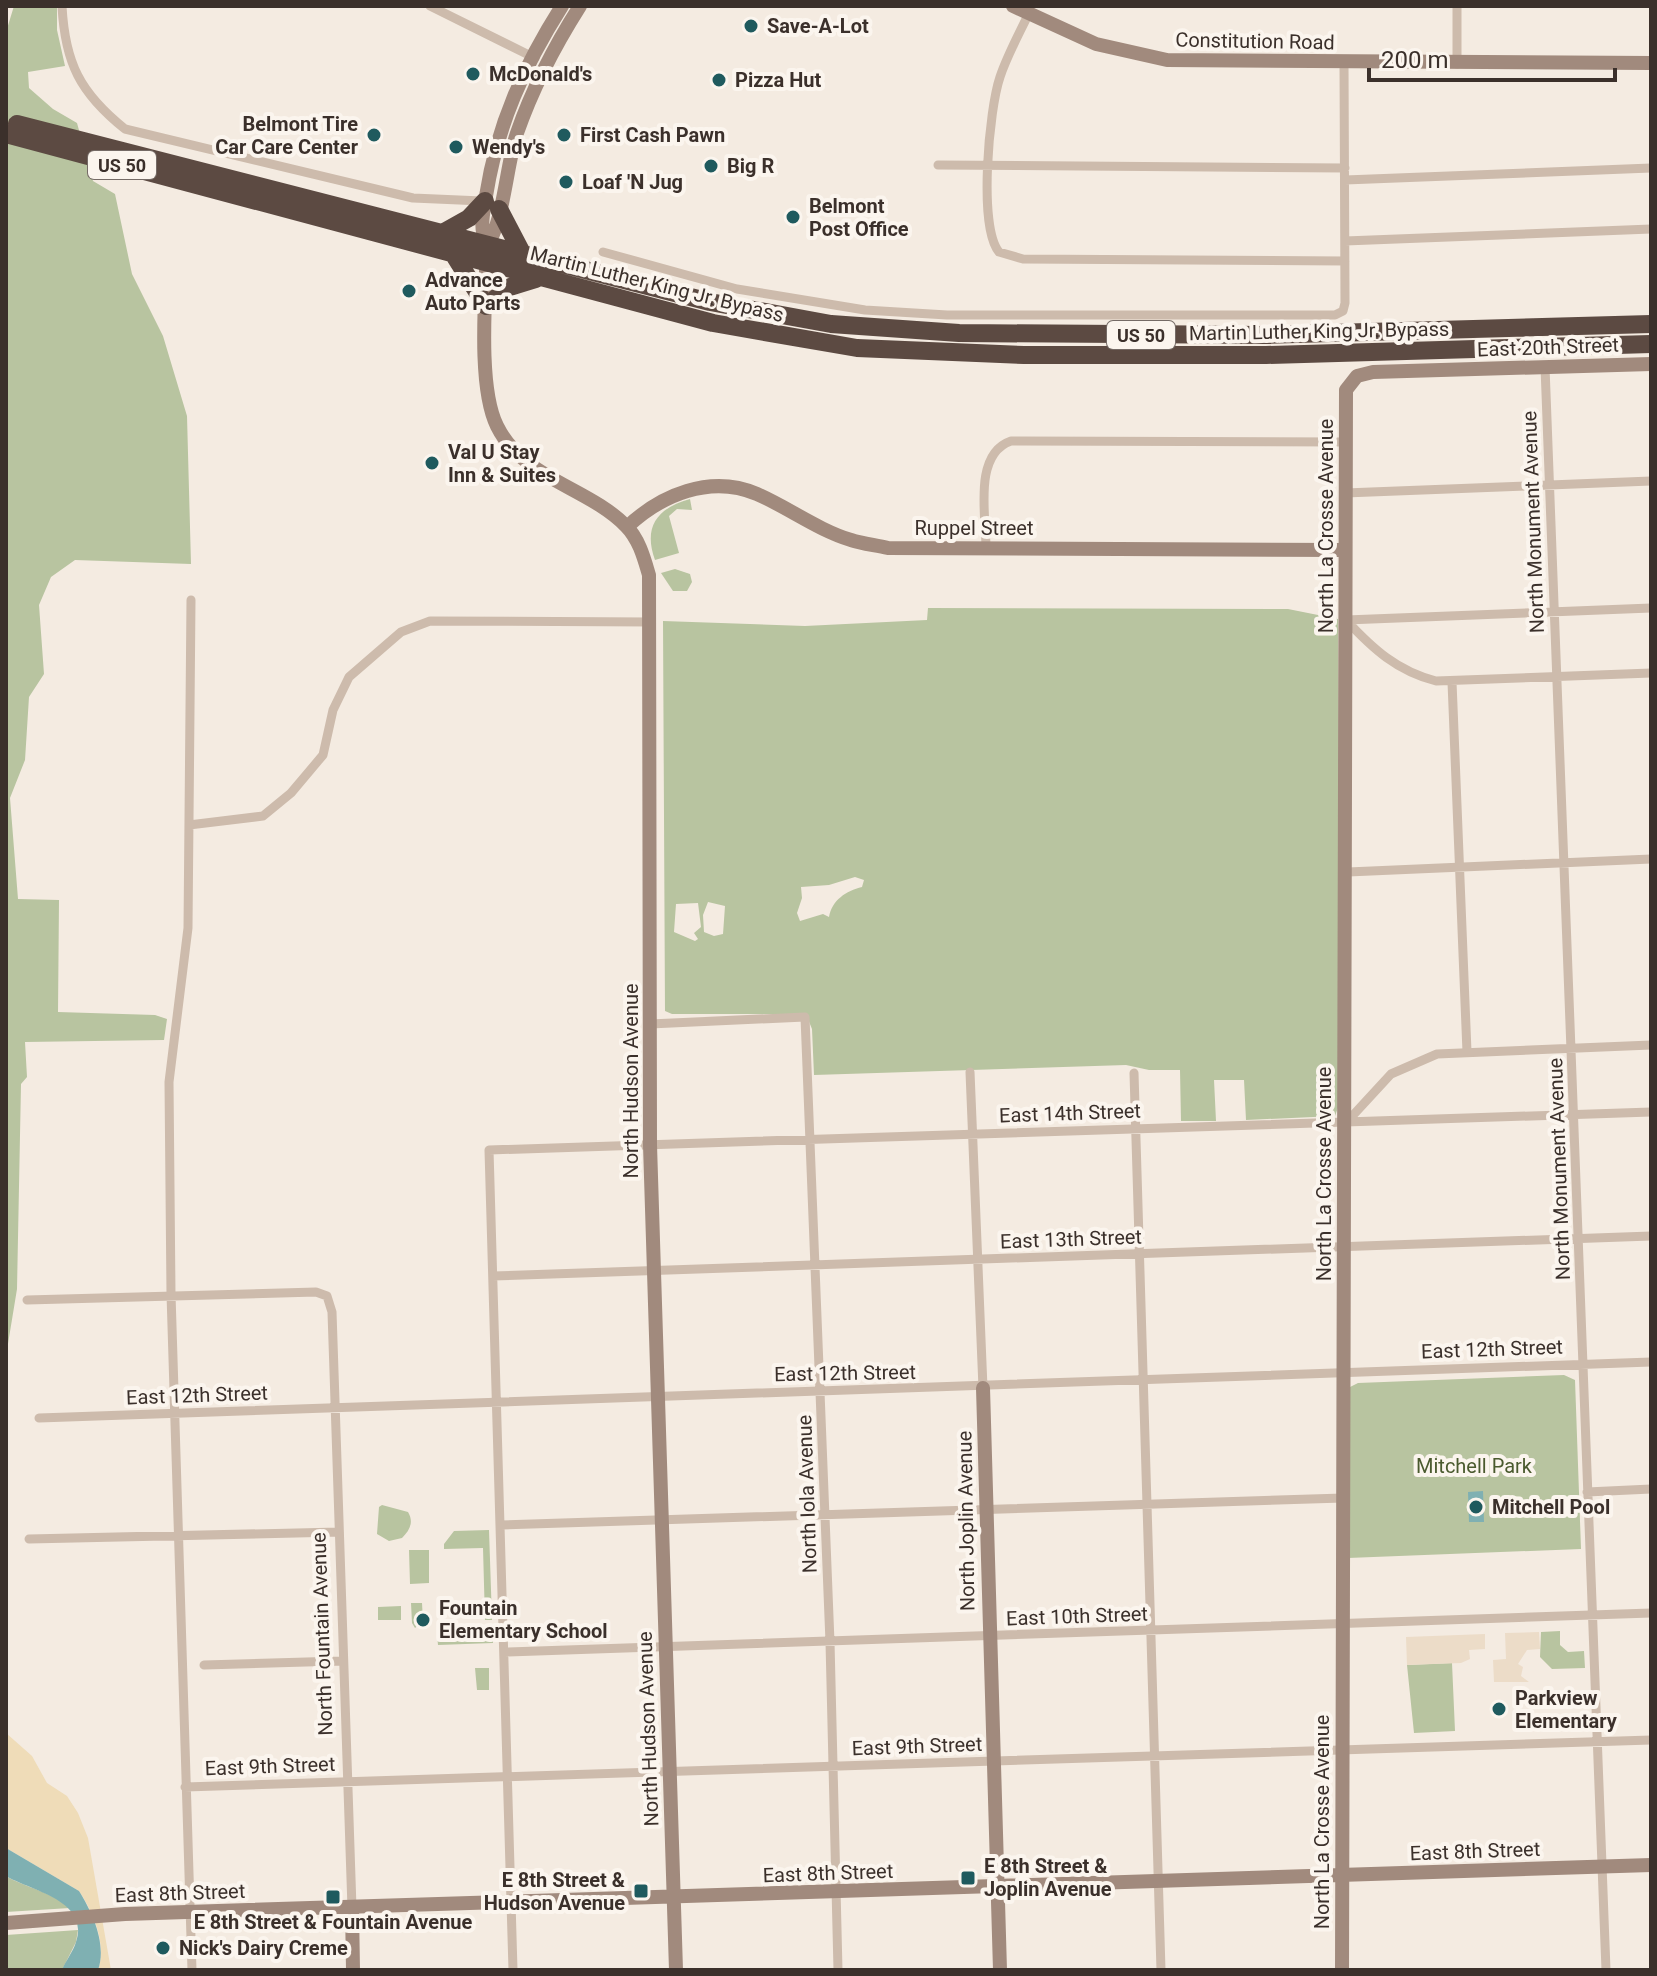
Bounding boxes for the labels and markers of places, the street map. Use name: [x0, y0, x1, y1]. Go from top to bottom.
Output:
place label: Save-A-Lot: [767, 14, 869, 38]
marker: Save-A-Lot: [742, 17, 760, 35]
place label: McDonald's: [489, 62, 592, 86]
marker: McDonald's: [464, 65, 482, 83]
place label: Pizza Hut: [735, 68, 822, 92]
marker: Pizza Hut: [710, 71, 728, 89]
place label: Belmont Tire Car Care Center: [215, 112, 359, 159]
place label: First Cash Pawn: [580, 123, 725, 147]
marker: Belmont Tire Car Care Center: [365, 126, 383, 144]
marker: First Cash Pawn: [555, 126, 573, 144]
place label: Wendy's: [472, 135, 545, 159]
marker: Wendy's: [447, 138, 465, 156]
place label: Big R: [727, 154, 774, 178]
marker: Big R: [702, 157, 720, 175]
place label: Loaf 'N Jug: [582, 170, 683, 194]
marker: Loaf 'N Jug: [557, 173, 575, 191]
place label: Belmont Post Office: [809, 194, 909, 241]
marker: Belmont Post Office: [784, 208, 802, 226]
place label: Advance Auto Parts: [425, 268, 521, 315]
marker: Advance Auto Parts: [400, 282, 418, 300]
place label: Val U Stay Inn & Suites: [448, 440, 556, 487]
marker: Val U Stay Inn & Suites: [423, 454, 441, 472]
place label: Mitchell Pool: [1492, 1495, 1610, 1519]
marker: Mitchell Pool: [1467, 1498, 1485, 1516]
place label: Fountain Elementary School: [439, 1596, 608, 1643]
marker: Fountain Elementary School: [414, 1611, 432, 1629]
place label: Parkview Elementary: [1515, 1686, 1618, 1733]
marker: Parkview Elementary: [1490, 1700, 1508, 1718]
place label: E 8th Street & Joplin Avenue: [984, 1854, 1112, 1901]
place label: E 8th Street & Hudson Avenue: [484, 1868, 625, 1915]
marker: E 8th Street & Joplin Avenue: [959, 1869, 977, 1887]
marker: E 8th Street & Hudson Avenue: [632, 1882, 650, 1900]
marker: E 8th Street & Fountain Avenue: [324, 1888, 342, 1906]
place label: E 8th Street & Fountain Avenue: [194, 1910, 473, 1934]
place label: Nick's Dairy Creme: [179, 1936, 348, 1960]
marker: Nick's Dairy Creme: [154, 1939, 172, 1957]

